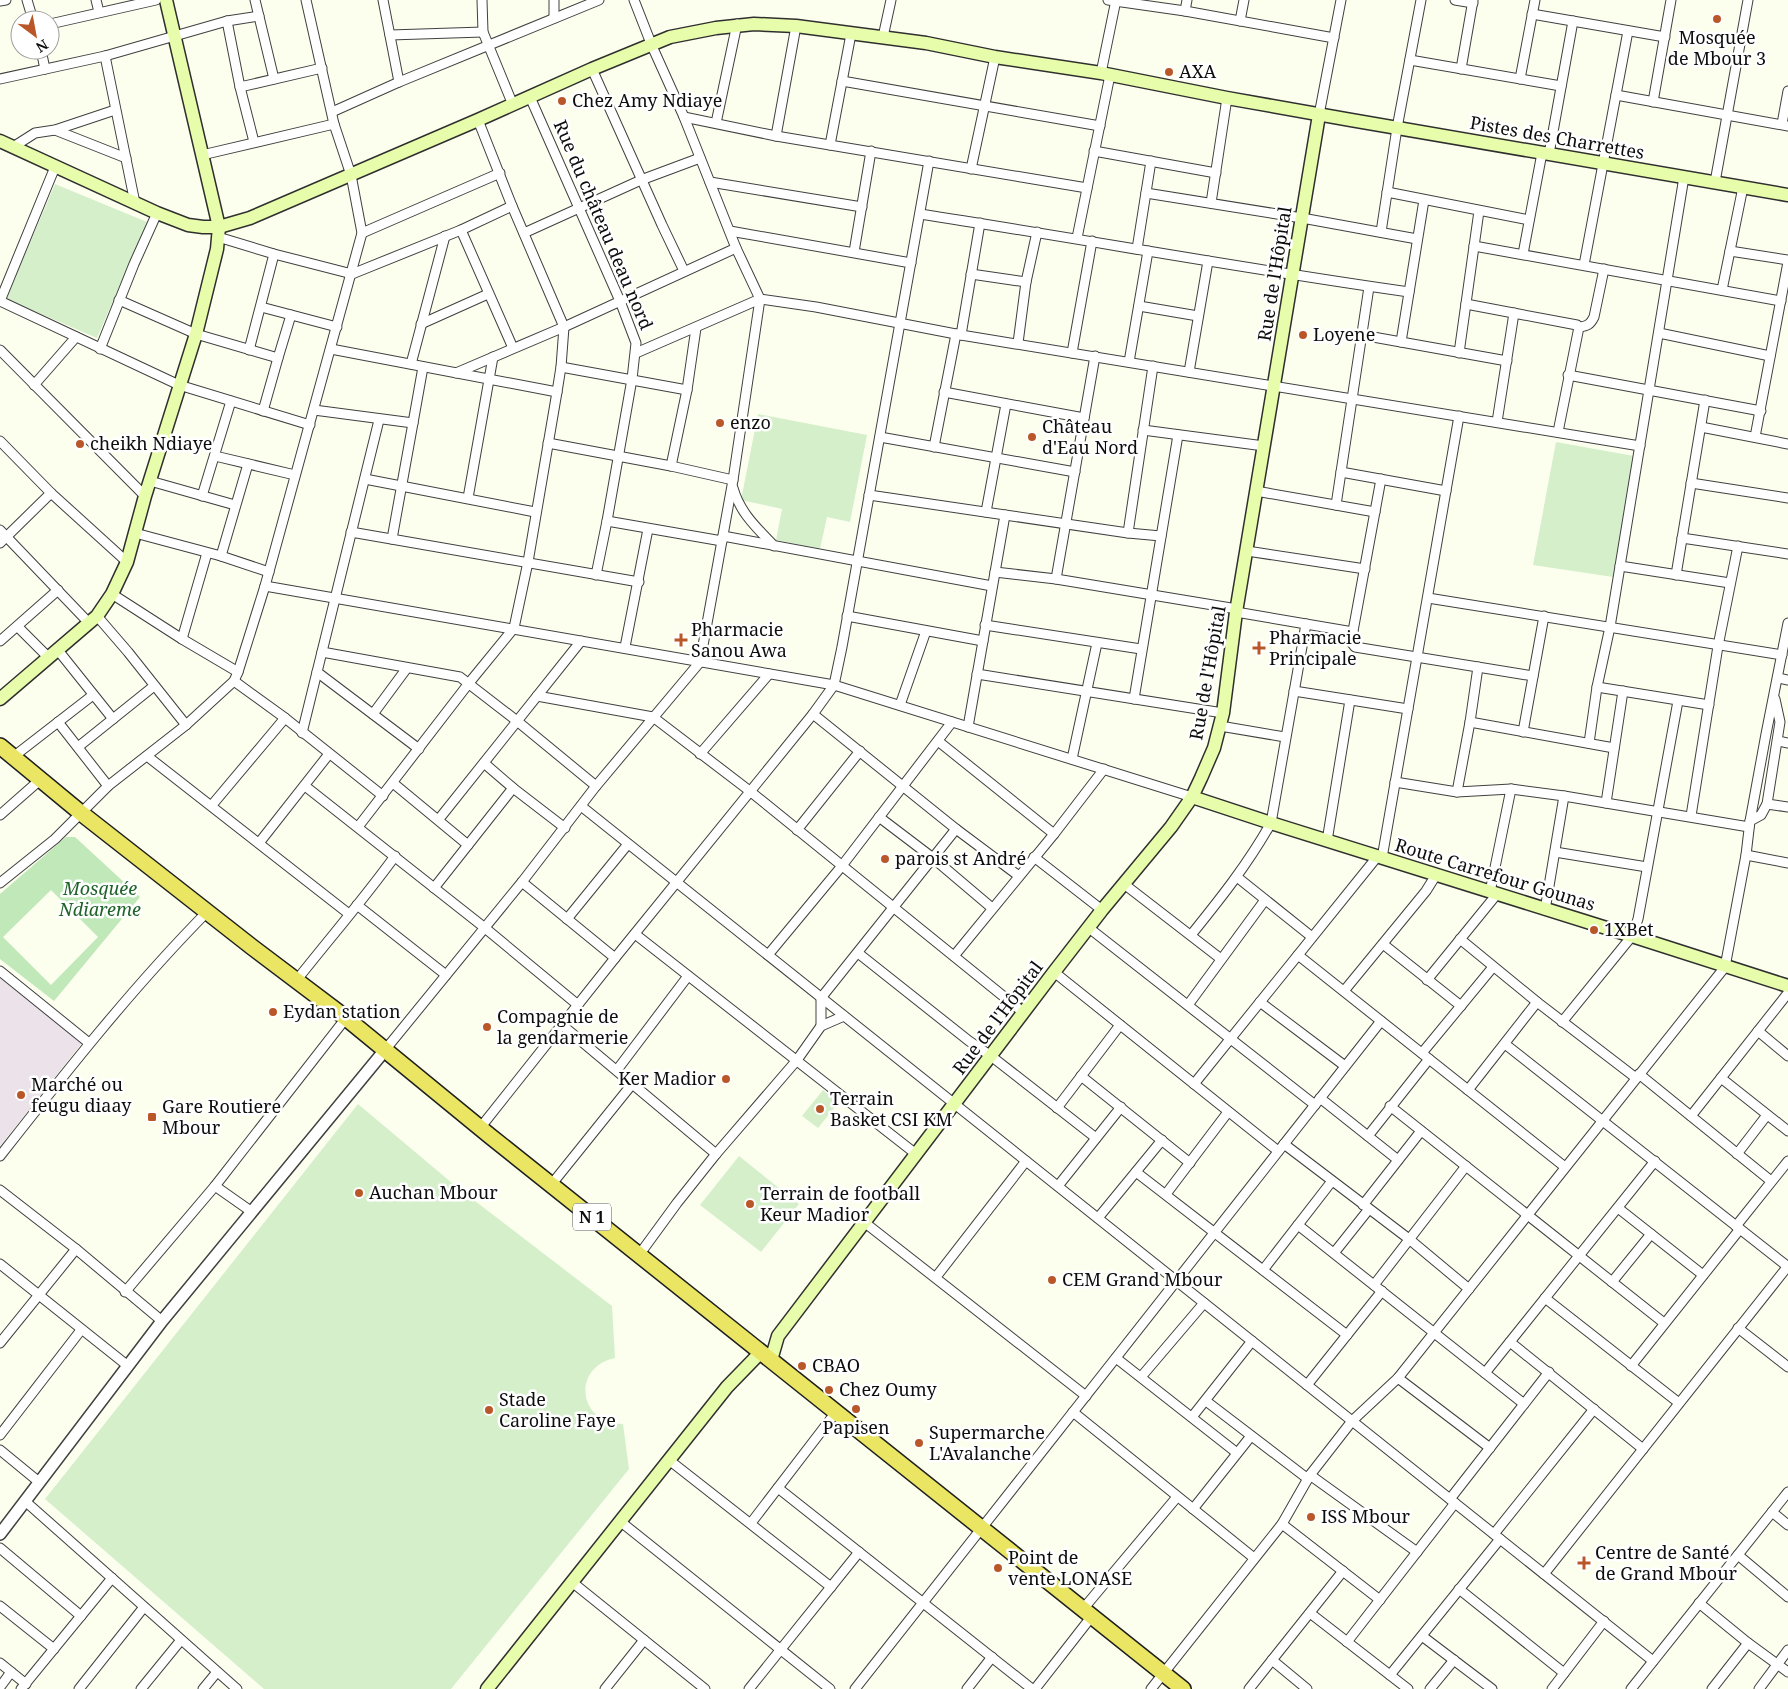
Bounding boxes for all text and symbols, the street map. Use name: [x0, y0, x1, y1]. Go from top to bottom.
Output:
north arrow: [10, 10, 60, 60]
marker: Mosquée de Mbour 3: [1711, 13, 1723, 25]
place label: Mosquée de Mbour 3: [1668, 25, 1766, 70]
text: N: [32, 35, 52, 57]
place label: AXA: [1179, 59, 1217, 83]
marker: AXA: [1163, 66, 1175, 78]
place label: Chez Amy Ndiaye: [572, 88, 722, 112]
marker: Chez Amy Ndiaye: [556, 95, 568, 107]
street label: Pistes des Charrettes: [1468, 110, 1646, 164]
street label: Rue du château deau nord: [549, 116, 659, 333]
street label: Rue de l'Hôpital: [1252, 204, 1297, 343]
place label: Loyene: [1313, 322, 1375, 346]
marker: Loyene: [1297, 329, 1309, 341]
place label: enzo: [730, 410, 771, 434]
place label: Château d'Eau Nord: [1042, 414, 1138, 459]
marker: enzo: [714, 417, 726, 429]
place label: cheikh Ndiaye: [90, 431, 212, 455]
marker: Château d'Eau Nord: [1026, 431, 1038, 443]
marker: cheikh Ndiaye: [74, 438, 86, 450]
street label: Rue de l'Hôpital: [1183, 603, 1231, 742]
place label: Pharmacie Sanou Awa: [691, 617, 787, 662]
place label: Pharmacie Principale: [1269, 625, 1361, 670]
marker: Pharmacie Sanou Awa: [675, 634, 687, 646]
marker: Pharmacie Principale: [1253, 642, 1265, 654]
street label: Route Carrefour Gounas: [1392, 832, 1598, 916]
place label: parois st André: [895, 846, 1026, 870]
marker: parois st André: [879, 853, 891, 865]
park label: Mosquée Ndiareme: [58, 876, 141, 921]
place label: 1XBet: [1604, 917, 1654, 941]
marker: 1XBet: [1588, 924, 1600, 936]
street label: Rue de l'Hôpital: [947, 956, 1048, 1079]
place label: Eydan station: [283, 999, 401, 1023]
place label: Compagnie de la gendarmerie: [497, 1004, 629, 1049]
marker: Eydan station: [267, 1006, 279, 1018]
marker: Compagnie de la gendarmerie: [481, 1021, 493, 1033]
place label: Ker Madior: [618, 1066, 717, 1090]
place label: Marché ou feugu diaay: [31, 1072, 132, 1117]
marker: Ker Madior: [720, 1073, 732, 1085]
place label: Terrain Basket CSI KM: [830, 1086, 953, 1131]
marker: Marché ou feugu diaay: [15, 1089, 27, 1101]
place label: Gare Routiere Mbour: [162, 1094, 281, 1139]
marker: Terrain Basket CSI KM: [814, 1103, 826, 1115]
marker: Gare Routiere Mbour: [146, 1111, 158, 1123]
place label: Auchan Mbour: [369, 1180, 498, 1204]
place label: Terrain de football Keur Madior: [760, 1181, 920, 1226]
marker: Auchan Mbour: [353, 1187, 365, 1199]
marker: Terrain de football Keur Madior: [744, 1198, 756, 1210]
road number: N 1: [573, 1204, 611, 1230]
place label: CEM Grand Mbour: [1062, 1267, 1223, 1291]
marker: CEM Grand Mbour: [1046, 1274, 1058, 1286]
place label: CBAO: [812, 1353, 860, 1377]
marker: CBAO: [796, 1360, 808, 1372]
place label: Chez Oumy: [839, 1377, 937, 1401]
marker: Chez Oumy: [823, 1384, 835, 1396]
place label: Stade Caroline Faye: [499, 1387, 616, 1432]
marker: Papisen: [850, 1403, 862, 1415]
marker: Stade Caroline Faye: [483, 1404, 495, 1416]
place label: Papisen: [822, 1415, 890, 1439]
place label: Supermarche L'Avalanche: [929, 1420, 1045, 1465]
marker: Supermarche L'Avalanche: [913, 1437, 925, 1449]
place label: ISS Mbour: [1321, 1504, 1411, 1528]
marker: ISS Mbour: [1305, 1511, 1317, 1523]
place label: Centre de Santé de Grand Mbour: [1595, 1540, 1738, 1585]
place label: Point de vente LONASE: [1008, 1545, 1132, 1590]
marker: Centre de Santé de Grand Mbour: [1577, 1556, 1591, 1570]
marker: Point de vente LONASE: [992, 1562, 1004, 1574]

